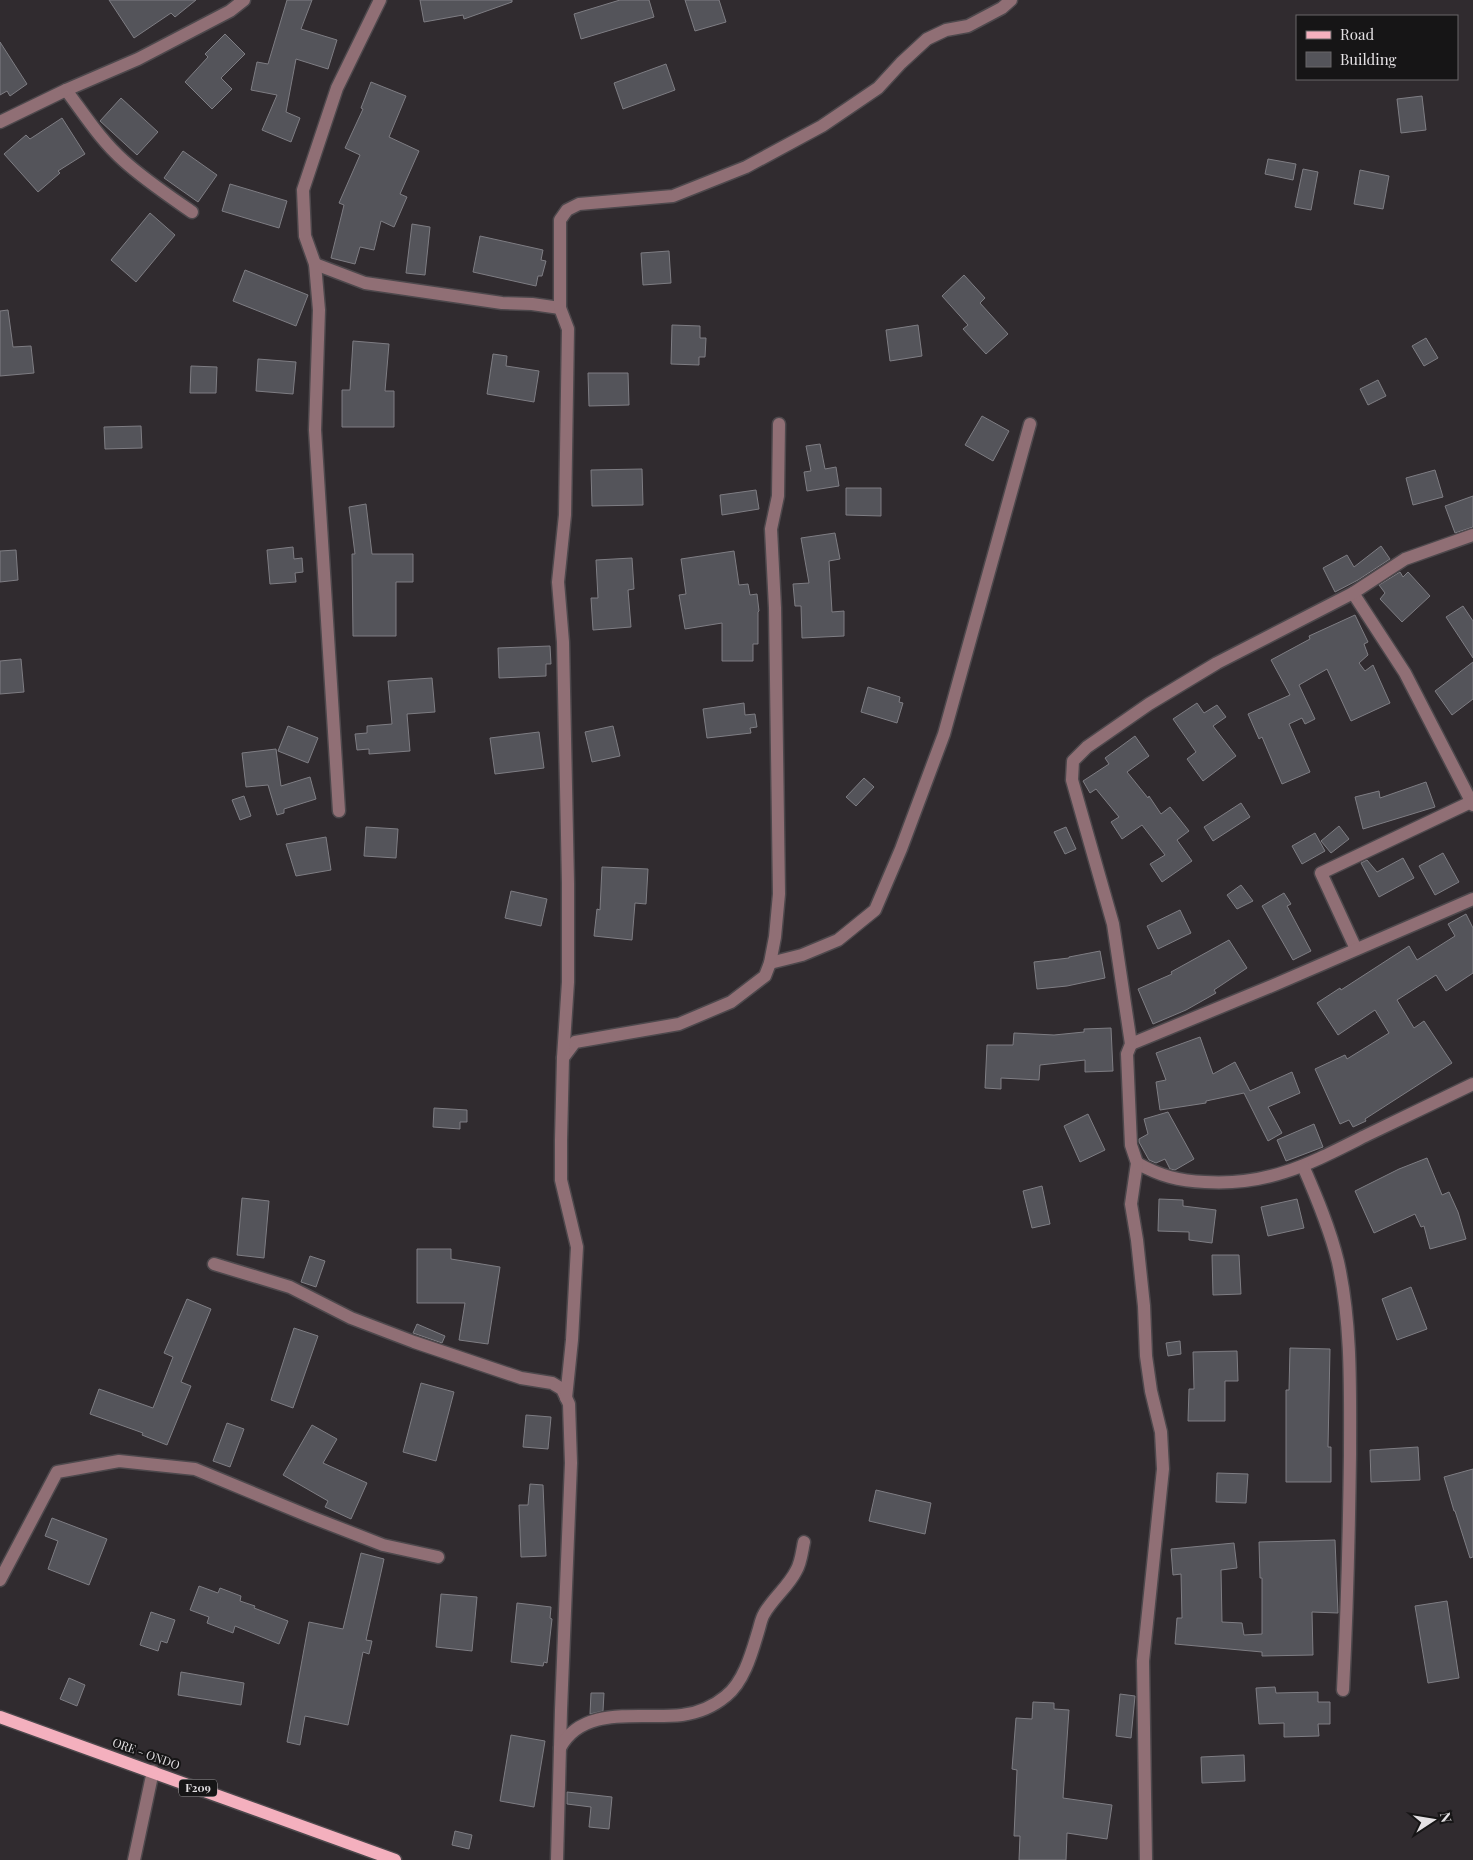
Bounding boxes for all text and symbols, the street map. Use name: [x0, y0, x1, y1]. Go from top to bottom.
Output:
legend: [1296, 15, 1458, 80]
text: Road: [1340, 24, 1374, 44]
text: Building: [1340, 49, 1397, 69]
street label: ORE - ONDO: [110, 1733, 182, 1773]
road number: F209: [179, 1780, 217, 1796]
north arrow: [1408, 1795, 1458, 1845]
text: N: [1436, 1810, 1457, 1824]

